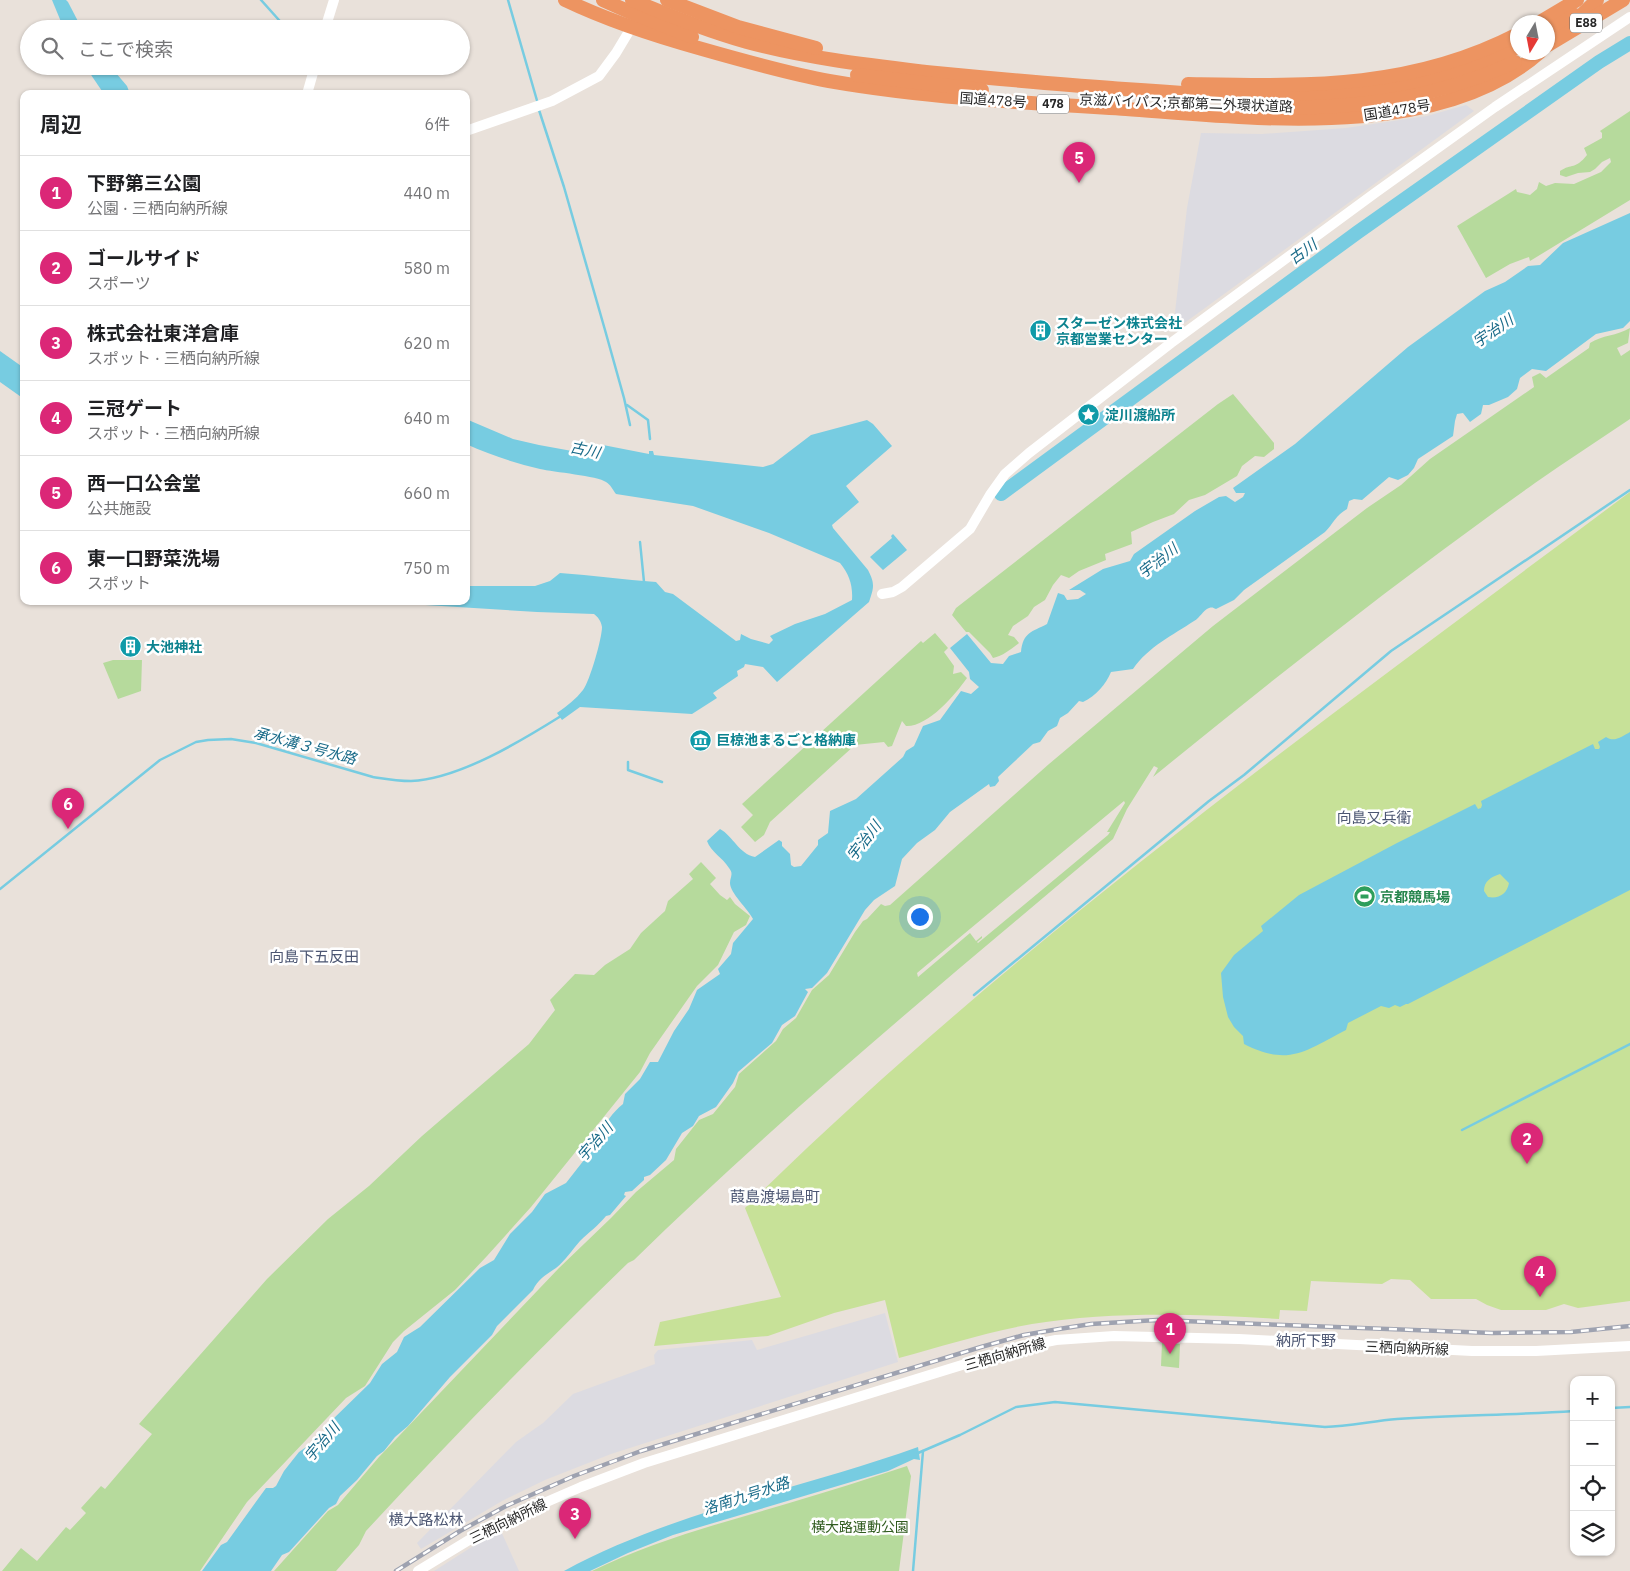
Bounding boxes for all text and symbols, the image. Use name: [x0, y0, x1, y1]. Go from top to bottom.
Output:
road number: E88: [1570, 13, 1602, 32]
north arrow: [1510, 15, 1555, 60]
search box: [20, 20, 470, 75]
icon: search: [38, 34, 66, 62]
text: ここで検索: [78, 37, 173, 61]
street label: 国道478号: [959, 89, 1027, 111]
street label: 京滋バイパス;京都第二外環状道路: [1079, 90, 1293, 116]
road number: 478: [1037, 95, 1069, 114]
street label: 国道478号: [1362, 96, 1432, 124]
text: 周辺: [40, 110, 82, 138]
text: 6件: [424, 114, 450, 134]
pin: 5: [1063, 142, 1095, 183]
text: 下野第三公園: [87, 171, 201, 195]
text: 1: [51, 183, 61, 203]
text: 440 m: [403, 183, 450, 203]
text: 公園 · 三栖向納所線: [87, 198, 228, 218]
water label: 古川: [1285, 234, 1322, 268]
text: ゴールサイド: [87, 246, 201, 270]
text: 2: [51, 258, 61, 278]
text: 580 m: [403, 258, 450, 278]
text: スポーツ: [87, 273, 151, 293]
water label: 宇治川: [1469, 309, 1518, 351]
place label: スターゼン株式会社 京都営業センター: [1056, 314, 1182, 348]
building icon: スターゼン株式会社 京都営業センター: [1028, 319, 1052, 343]
text: 株式会社東洋倉庫: [87, 321, 239, 345]
text: 3: [51, 333, 61, 353]
text: 620 m: [403, 333, 450, 353]
text: スポット · 三栖向納所線: [87, 348, 260, 368]
text: 三冠ゲート: [87, 396, 182, 420]
place icon: 淀川渡船所: [1077, 403, 1101, 427]
place label: 淀川渡船所: [1105, 406, 1175, 424]
text: 4: [51, 408, 61, 428]
text: 640 m: [403, 408, 450, 428]
text: スポット · 三栖向納所線: [87, 423, 260, 443]
water label: 古川: [568, 437, 604, 462]
text: 西一口公会堂: [87, 471, 201, 495]
text: 5: [51, 483, 61, 503]
text: 660 m: [403, 483, 450, 503]
text: 公共施設: [87, 498, 151, 518]
water label: 宇治川: [1134, 538, 1183, 582]
text: 東一口野菜洗場: [87, 546, 220, 570]
text: 6: [51, 558, 61, 578]
text: 750 m: [403, 558, 450, 578]
text: スポット: [87, 573, 151, 593]
building icon: 大池神社: [118, 635, 142, 659]
place label: 大池神社: [146, 638, 202, 656]
water label: 承水溝３号水路: [252, 723, 360, 769]
museum icon: 巨椋池まるごと格納庫: [688, 728, 712, 752]
place label: 巨椋池まるごと格納庫: [716, 731, 856, 749]
pin: 6: [52, 788, 84, 829]
district label: 向島又兵衛: [1336, 808, 1412, 827]
water label: 宇治川: [842, 816, 886, 864]
sports icon: 京都競馬場: [1352, 885, 1376, 909]
place label: 京都競馬場: [1380, 888, 1450, 906]
your location: [907, 904, 933, 930]
district label: 向島下五反田: [269, 947, 359, 966]
water label: 宇治川: [573, 1117, 618, 1165]
pin: 2: [1511, 1123, 1543, 1164]
district label: 葭島渡場島町: [730, 1187, 820, 1206]
pin: 4: [1524, 1256, 1556, 1297]
pin: 1: [1154, 1313, 1186, 1354]
district label: 納所下野: [1276, 1331, 1336, 1350]
street label: 三栖向納所線: [962, 1334, 1048, 1374]
street label: 三栖向納所線: [1365, 1338, 1449, 1358]
map controls: [1570, 1376, 1615, 1556]
button: +: [1570, 1376, 1615, 1421]
water label: 宇治川: [300, 1417, 345, 1465]
button: −: [1570, 1421, 1615, 1466]
button: locate: [1570, 1466, 1615, 1511]
water label: 洛南九号水路: [700, 1472, 793, 1518]
street label: 三栖向納所線: [466, 1494, 550, 1548]
pin: 3: [559, 1498, 591, 1539]
district label: 横大路松林: [388, 1510, 464, 1529]
button: layers: [1570, 1511, 1615, 1556]
park label: 横大路運動公園: [811, 1518, 909, 1536]

